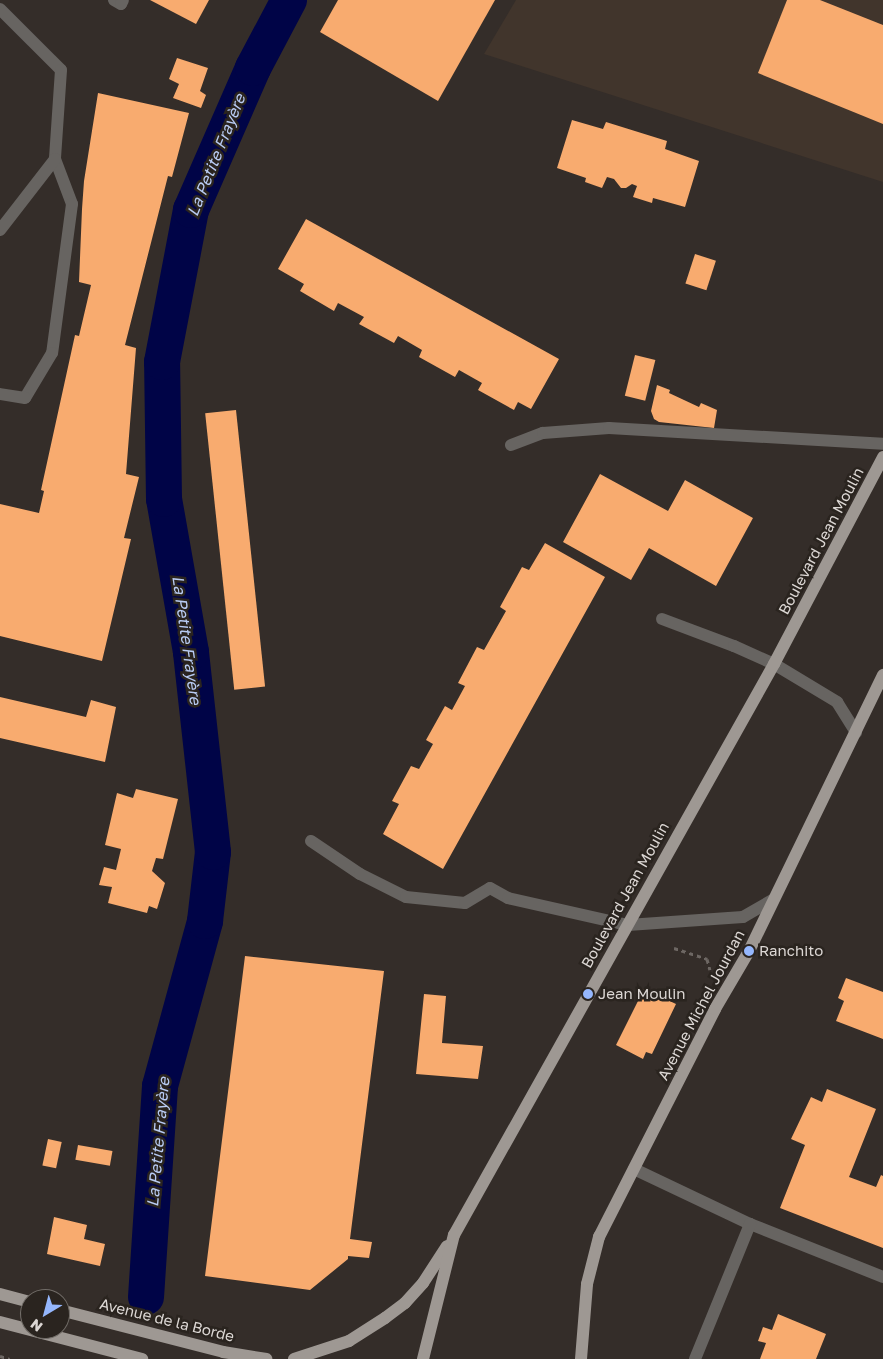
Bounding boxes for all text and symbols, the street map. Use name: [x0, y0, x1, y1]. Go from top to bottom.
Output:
water label: La Petite Frayère: [183, 91, 249, 219]
street label: Boulevard Jean Moulin: [775, 464, 867, 618]
water label: La Petite Frayère: [168, 574, 206, 706]
street label: Boulevard Jean Moulin: [577, 819, 673, 971]
street label: Avenue Michel Jourdan: [654, 927, 748, 1083]
place label: Ranchito: [759, 942, 823, 960]
marker: Ranchito: [743, 945, 755, 957]
place label: Jean Moulin: [598, 985, 685, 1003]
marker: Jean Moulin: [582, 988, 594, 1000]
water label: La Petite Frayère: [143, 1076, 173, 1208]
north arrow: [20, 1289, 70, 1339]
street label: Avenue de la Borde: [98, 1295, 236, 1345]
text: N: [27, 1316, 46, 1336]

